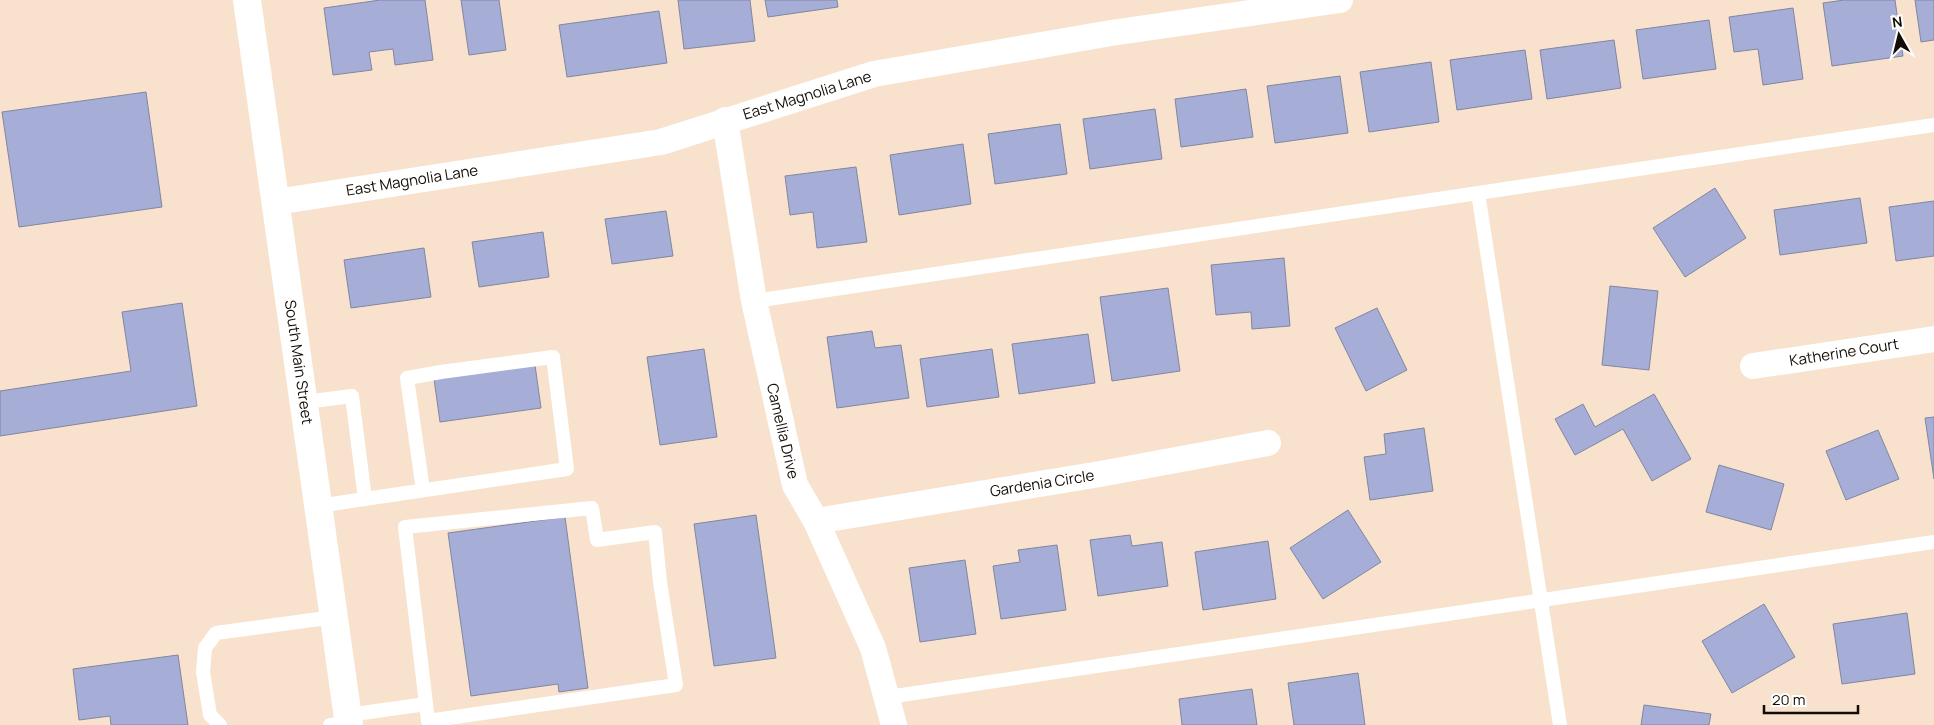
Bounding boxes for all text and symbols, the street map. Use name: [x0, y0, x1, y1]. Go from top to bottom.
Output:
north arrow: [1874, 10, 1924, 60]
text: N: [1891, 12, 1903, 32]
street label: East Magnolia Lane: [740, 65, 874, 125]
street label: East Magnolia Lane: [345, 159, 480, 201]
street label: South Main Street: [280, 298, 318, 426]
street label: Katherine Court: [1788, 333, 1900, 371]
street label: Camellia Drive: [762, 381, 804, 481]
street label: Gardenia Circle: [988, 464, 1096, 502]
scale bar: [1764, 682, 1858, 714]
text: 20 m: [1772, 689, 1805, 710]

